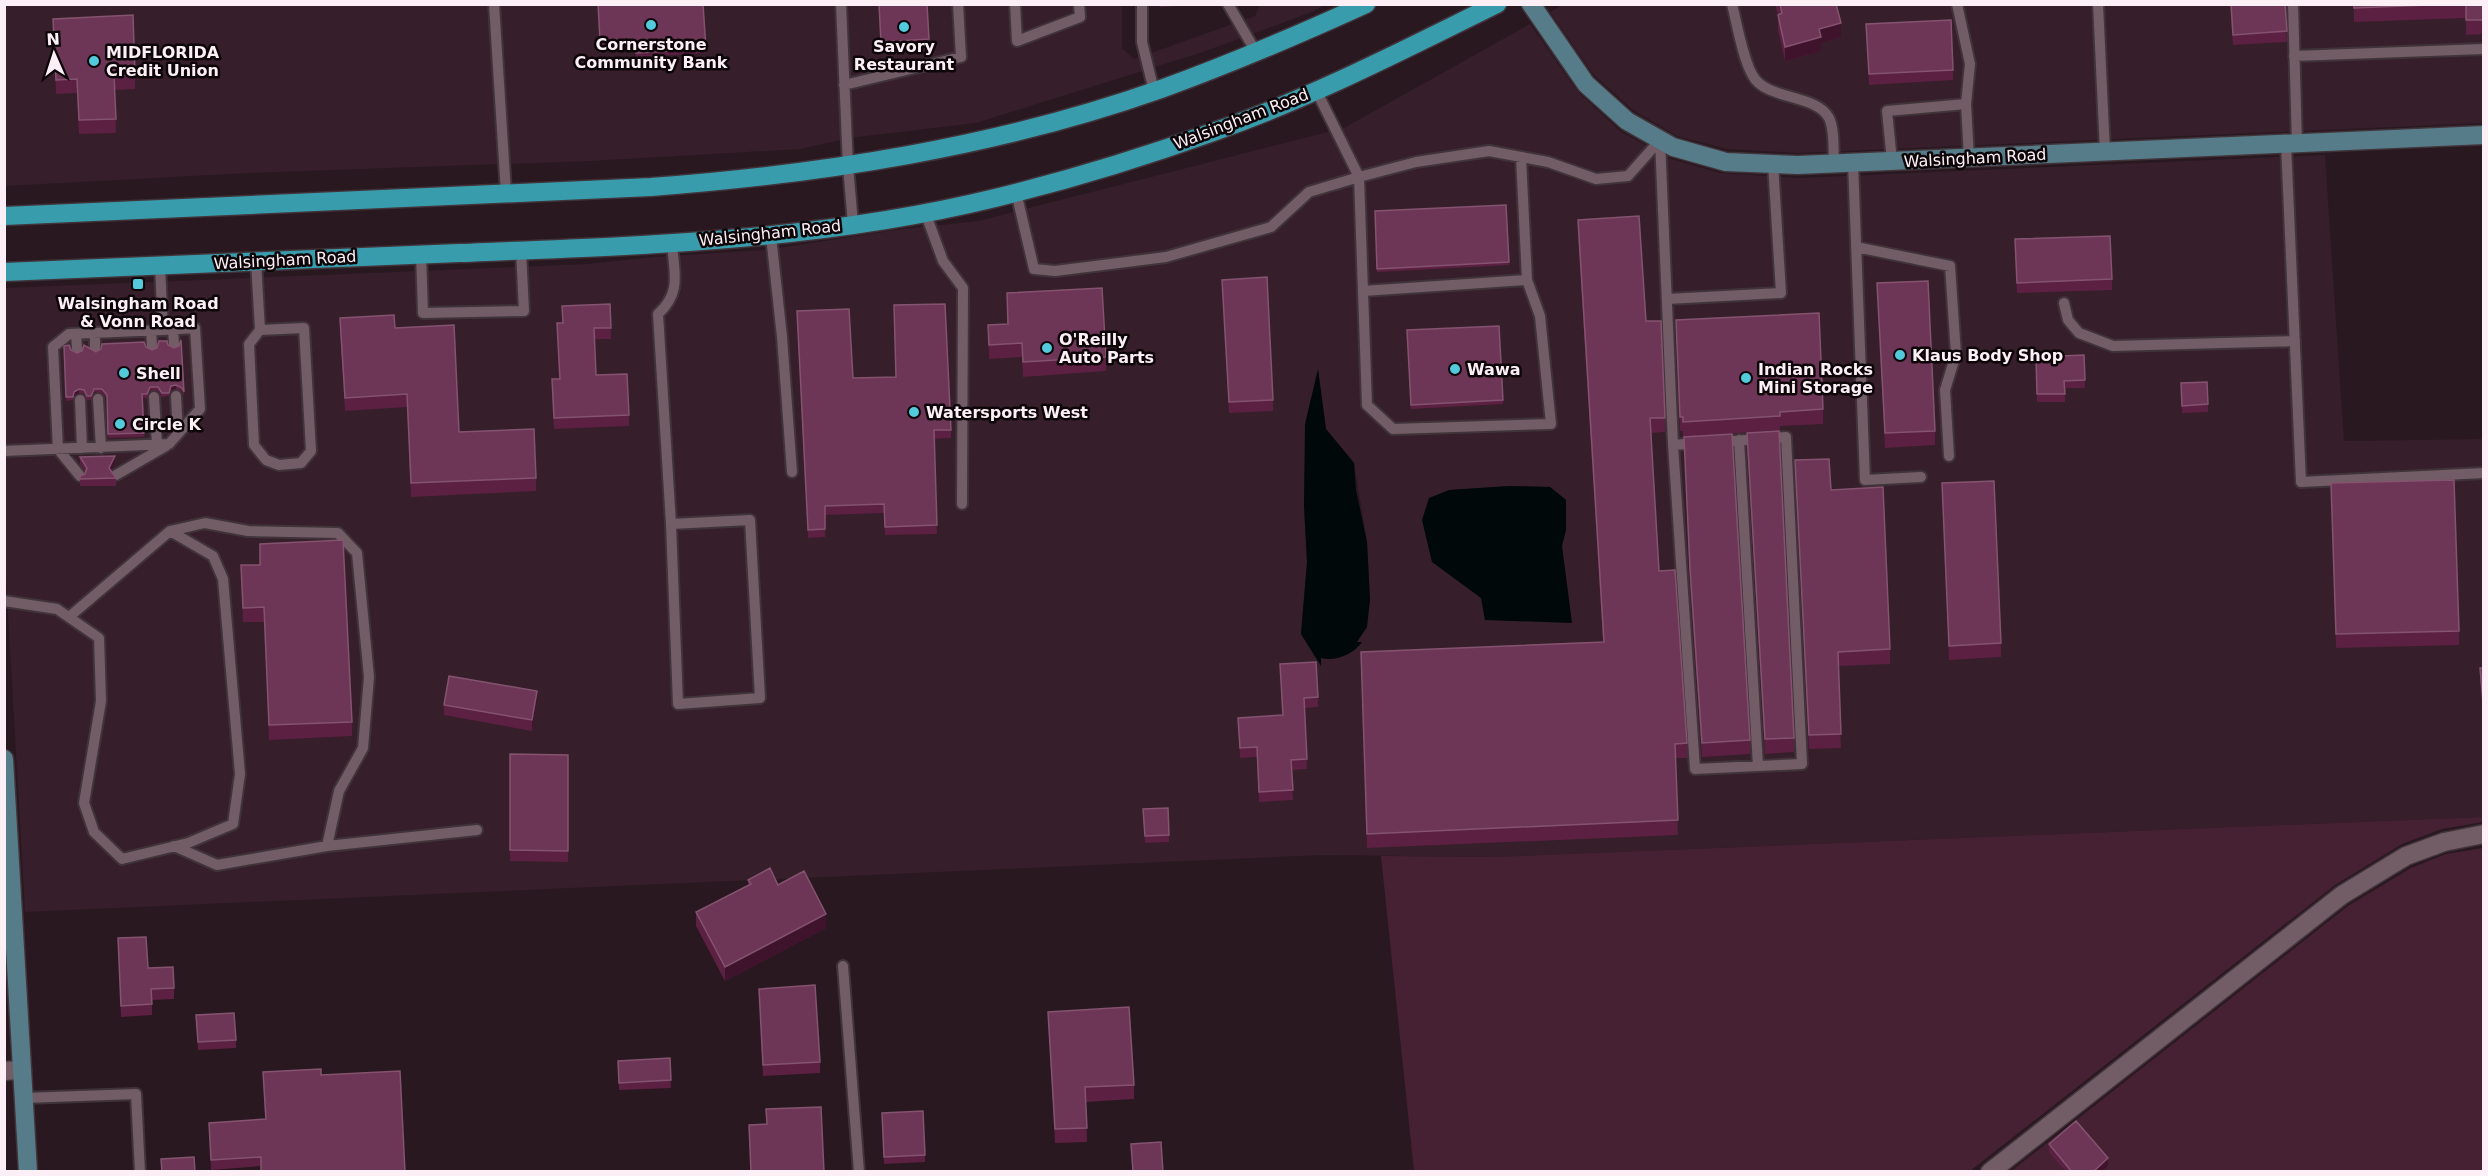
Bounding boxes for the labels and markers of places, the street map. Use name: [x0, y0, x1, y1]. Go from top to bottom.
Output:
marker: Cornerstone Community Bank: [644, 18, 658, 32]
marker: Savory Restaurant: [897, 20, 911, 34]
place label: Cornerstone Community Bank: [574, 35, 728, 72]
place label: Savory Restaurant: [854, 37, 954, 74]
place label: MIDFLORIDA Credit Union: [106, 43, 220, 80]
marker: MIDFLORIDA Credit Union: [87, 54, 101, 68]
marker: Walsingham Road & Vonn Road: [131, 277, 145, 291]
place label: Walsingham Road & Vonn Road: [57, 294, 219, 331]
place label: O'Reilly Auto Parts: [1059, 330, 1154, 367]
marker: O'Reilly Auto Parts: [1040, 341, 1054, 355]
place label: Klaus Body Shop: [1912, 346, 2063, 365]
marker: Klaus Body Shop: [1893, 348, 1907, 362]
place label: Wawa: [1467, 360, 1520, 379]
place label: Indian Rocks Mini Storage: [1758, 360, 1873, 397]
marker: Wawa: [1448, 362, 1462, 376]
place label: Shell: [136, 364, 181, 383]
marker: Shell: [117, 366, 131, 380]
marker: Indian Rocks Mini Storage: [1739, 371, 1753, 385]
place label: Watersports West: [926, 403, 1088, 422]
marker: Watersports West: [907, 405, 921, 419]
place label: Circle K: [132, 415, 202, 434]
marker: Circle K: [113, 417, 127, 431]

